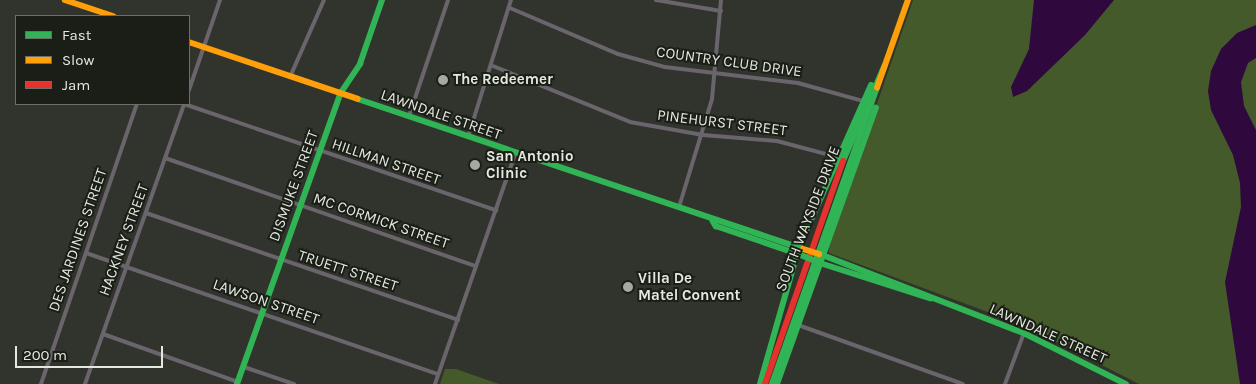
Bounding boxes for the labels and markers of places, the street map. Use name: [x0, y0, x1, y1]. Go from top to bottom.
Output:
place label: The Redeemer: [453, 71, 553, 89]
marker: The Redeemer: [437, 74, 449, 86]
place label: San Antonio Clinic: [486, 147, 573, 182]
marker: San Antonio Clinic: [468, 158, 482, 172]
place label: Villa De Matel Convent: [638, 269, 740, 304]
marker: Villa De Matel Convent: [622, 281, 634, 293]

